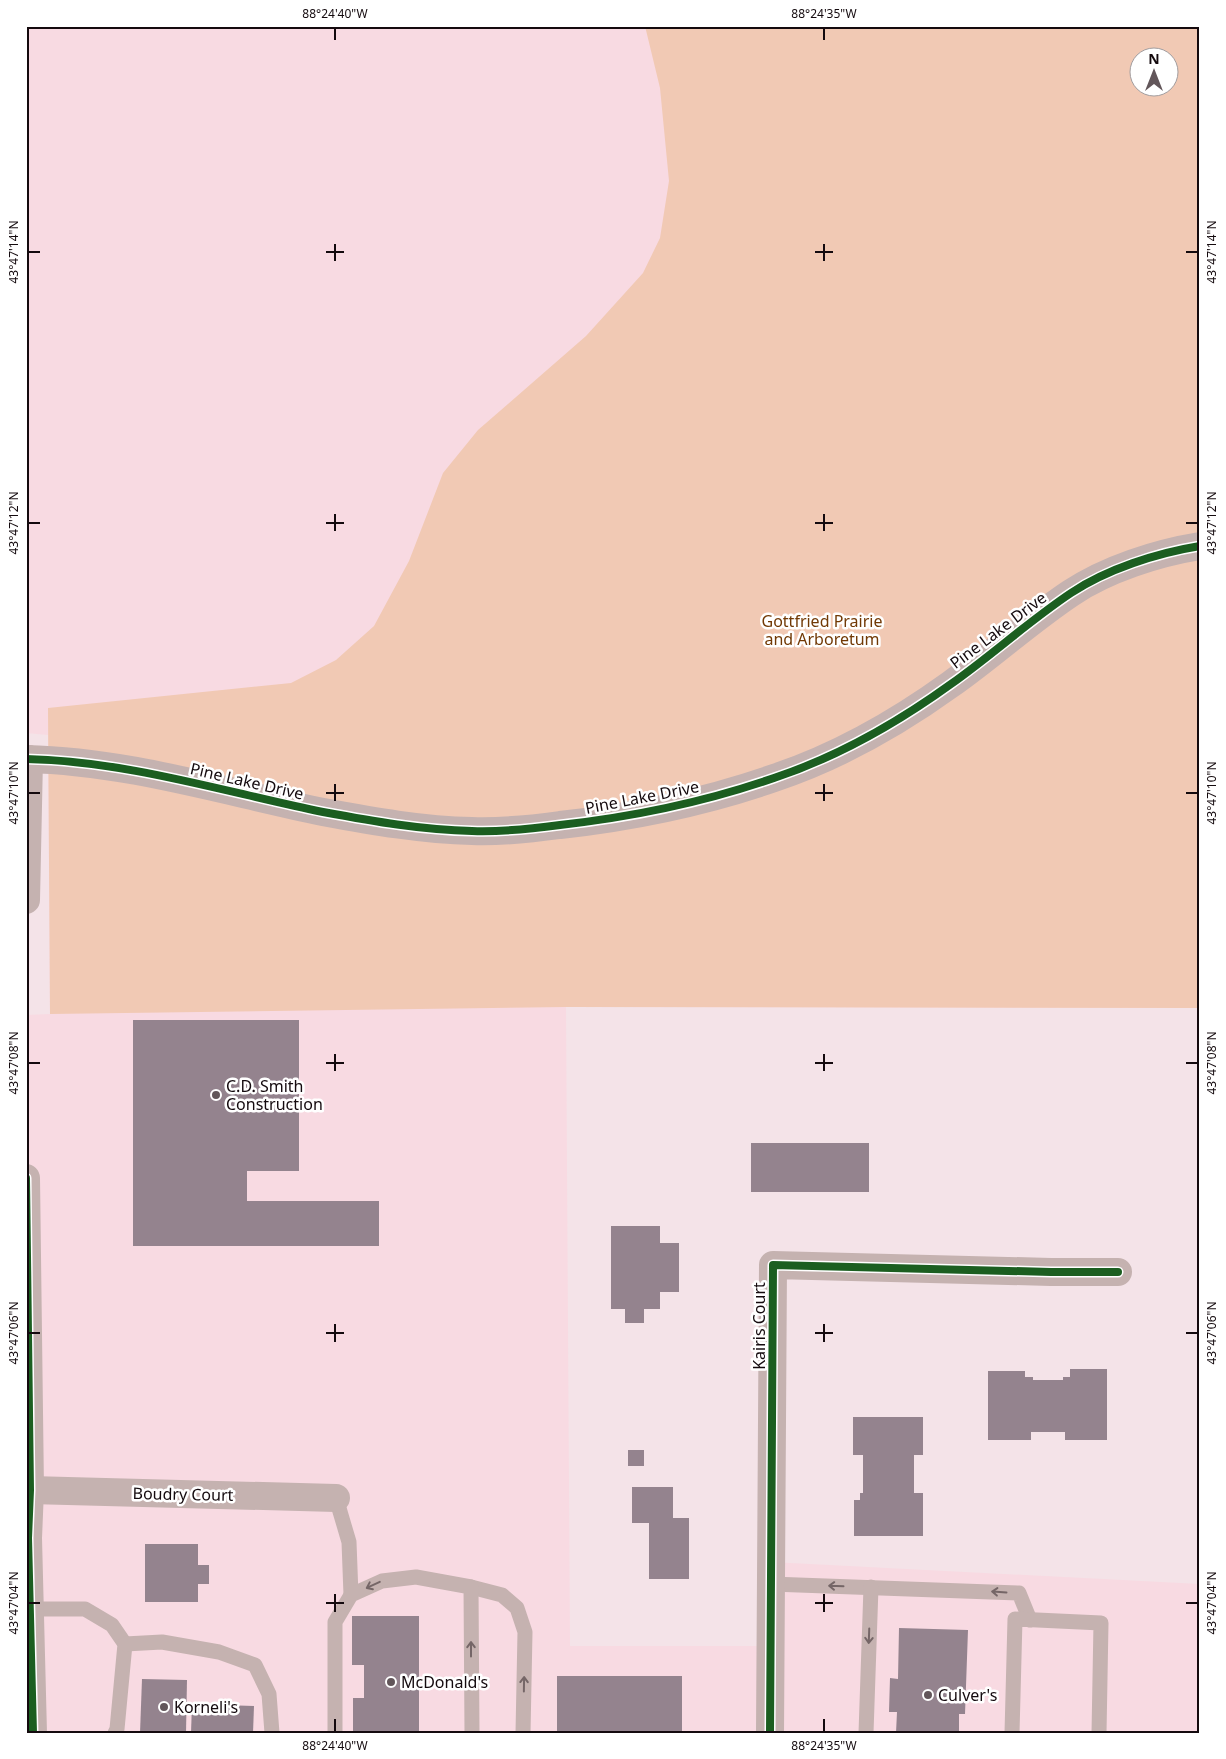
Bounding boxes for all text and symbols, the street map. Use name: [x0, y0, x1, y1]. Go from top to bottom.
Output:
text: 88°24'40"W: [302, 5, 368, 22]
text: 88°24'35"W: [791, 5, 857, 22]
north arrow: [1128, 48, 1178, 98]
text: N: [1148, 49, 1160, 68]
text: 43°47'14"N: [5, 220, 22, 284]
text: 43°47'14"N: [1203, 220, 1220, 284]
text: 43°47'12"N: [5, 491, 22, 555]
text: 43°47'12"N: [1203, 491, 1220, 555]
street label: Pine Lake Drive: [945, 586, 1051, 674]
park label: Gottfried Prairie and Arboretum: [762, 610, 882, 650]
street label: Pine Lake Drive: [188, 757, 306, 805]
text: 43°47'10"N: [5, 761, 22, 825]
text: 43°47'10"N: [1203, 761, 1220, 825]
street label: Pine Lake Drive: [583, 775, 701, 819]
text: 43°47'08"N: [5, 1031, 22, 1095]
text: 43°47'08"N: [1203, 1031, 1220, 1095]
place label: C.D. Smith Construction: [226, 1075, 323, 1115]
marker: C.D. Smith Construction: [210, 1089, 222, 1101]
street label: Kairis Court: [748, 1282, 770, 1370]
text: 43°47'06"N: [5, 1301, 22, 1365]
text: 43°47'06"N: [1203, 1301, 1220, 1365]
street label: Boudry Court: [132, 1482, 234, 1506]
text: 43°47'04"N: [5, 1571, 22, 1635]
text: 43°47'04"N: [1203, 1571, 1220, 1635]
one-way arrow: [366, 1581, 381, 1590]
one-way arrow: [829, 1581, 845, 1591]
one-way arrow: [991, 1587, 1007, 1596]
one-way arrow: [865, 1628, 874, 1644]
one-way arrow: [466, 1641, 476, 1658]
place label: McDonald's: [401, 1671, 488, 1693]
marker: McDonald's: [385, 1676, 397, 1688]
one-way arrow: [519, 1676, 529, 1692]
place label: Culver's: [938, 1684, 997, 1706]
marker: Culver's: [922, 1689, 934, 1701]
place label: Korneli's: [174, 1696, 238, 1718]
marker: Korneli's: [158, 1701, 170, 1713]
text: 88°24'40"W: [302, 1737, 368, 1754]
text: 88°24'35"W: [791, 1737, 857, 1754]

